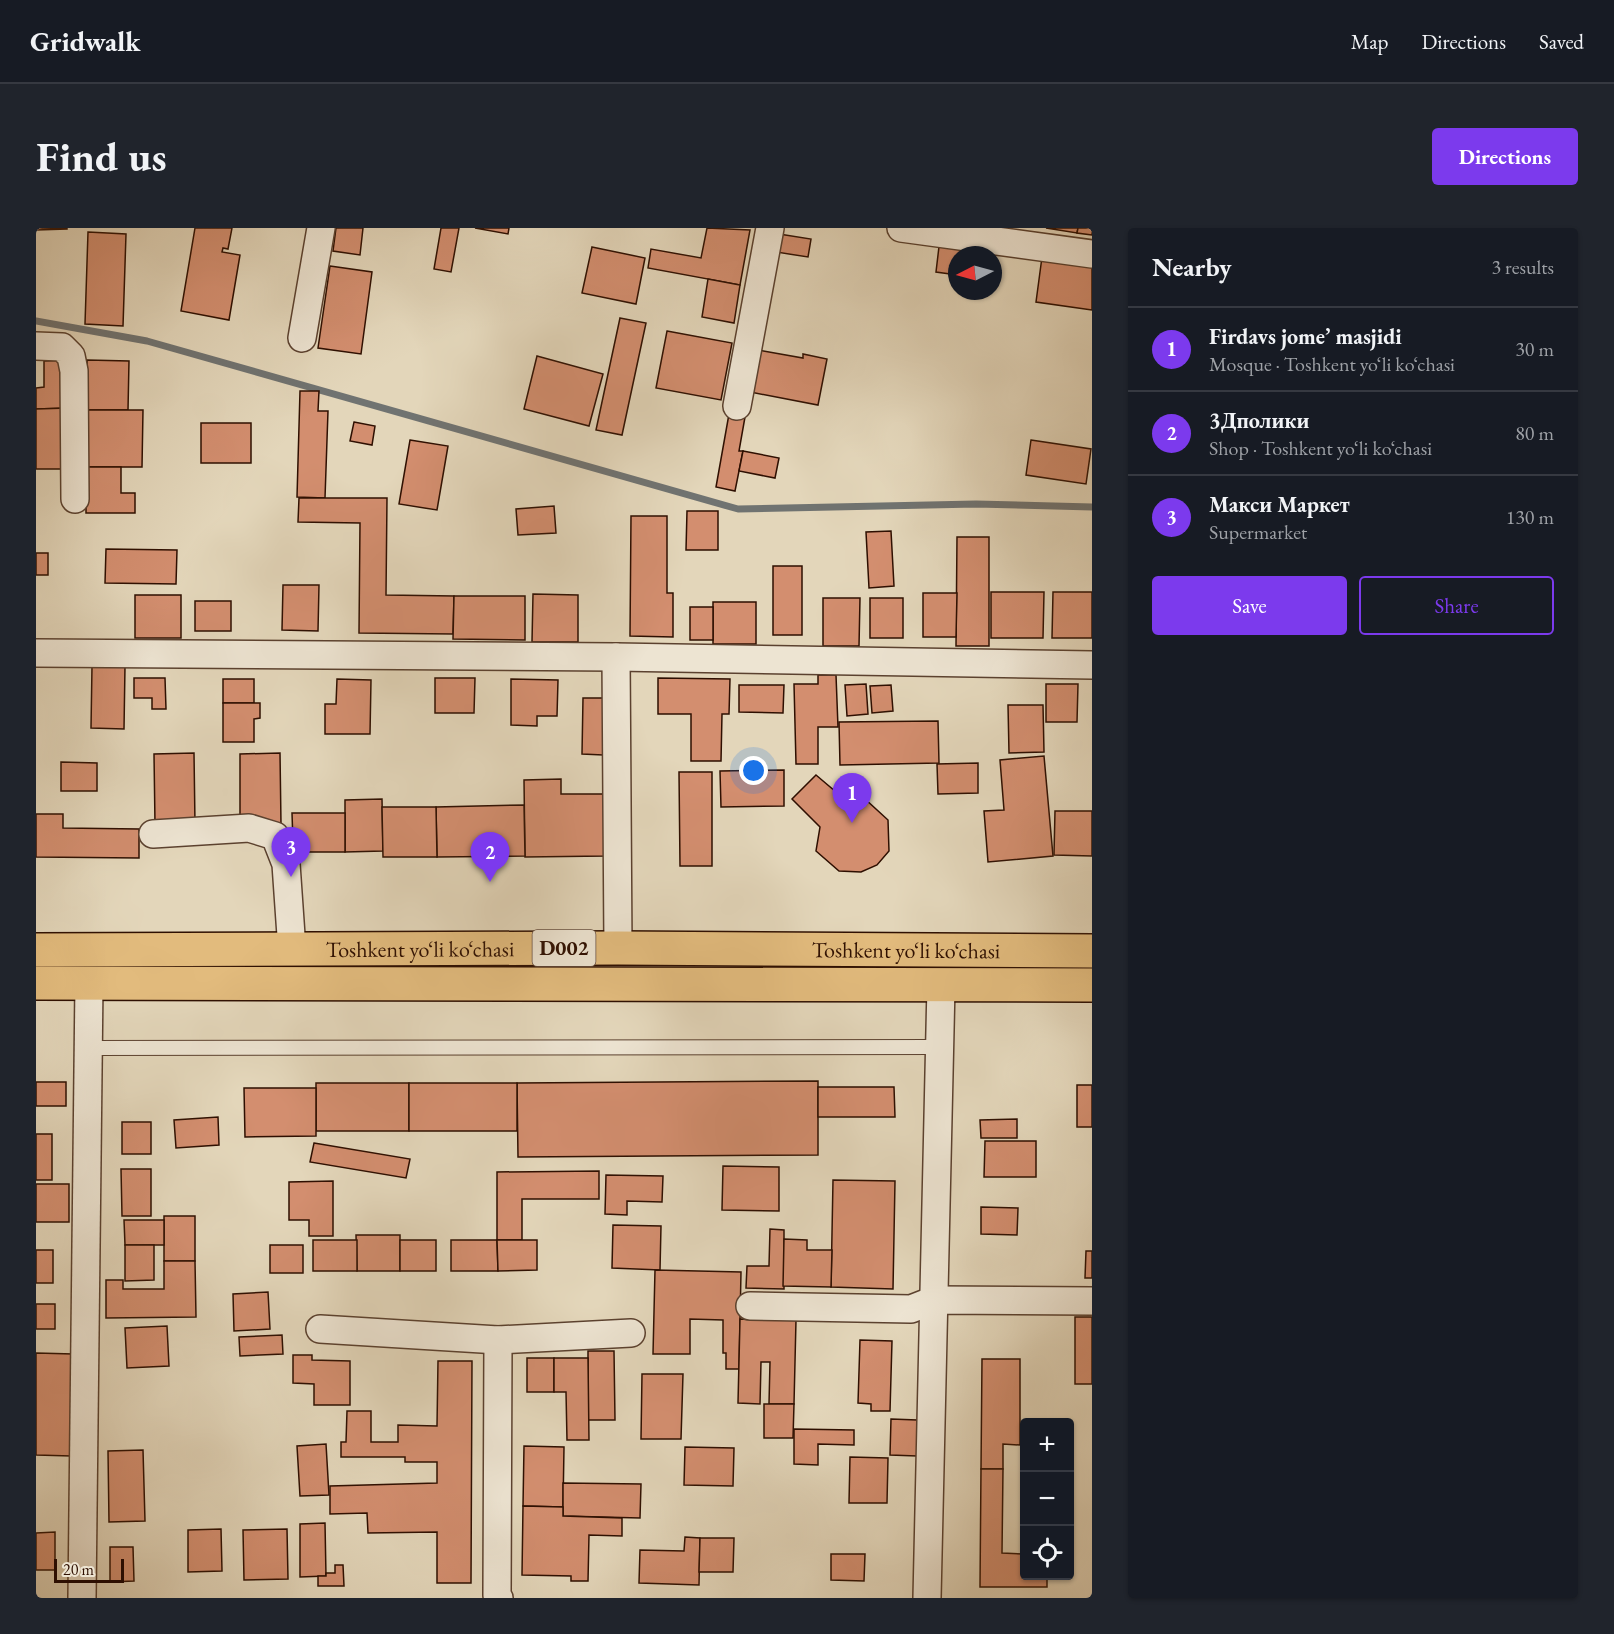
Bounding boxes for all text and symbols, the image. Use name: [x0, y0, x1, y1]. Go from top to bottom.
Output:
text: Gridwalk: [30, 23, 141, 59]
text: Map: [1351, 28, 1388, 55]
text: Directions: [1421, 28, 1506, 55]
text: Saved: [1539, 28, 1584, 55]
button: Directions: [1432, 128, 1578, 185]
text: Find us: [36, 129, 167, 184]
north arrow: [948, 246, 1002, 300]
text: Nearby: [1152, 250, 1232, 284]
text: 3 results: [1491, 254, 1554, 280]
text: Firdavs jome’ masjidi: [1209, 322, 1402, 351]
text: 1: [1166, 336, 1177, 362]
text: 30 m: [1515, 336, 1554, 362]
text: Mosque · Toshkent yo‘li ko‘chasi: [1209, 351, 1455, 377]
text: 3Дполики: [1209, 406, 1309, 435]
text: 2: [1166, 420, 1177, 446]
text: 80 m: [1515, 420, 1554, 446]
text: Shop · Toshkent yo‘li ko‘chasi: [1209, 435, 1432, 461]
text: Макси Маркет: [1209, 490, 1350, 519]
text: 3: [1166, 504, 1177, 530]
text: 130 m: [1506, 504, 1554, 530]
text: Supermarket: [1209, 519, 1307, 545]
button: Save: [1152, 576, 1347, 635]
button: Share: [1359, 576, 1554, 635]
your location: [739, 756, 768, 785]
pin: 1: [832, 774, 872, 823]
pin: 3: [272, 828, 310, 877]
pin: 2: [470, 832, 510, 882]
road number: D002: [532, 930, 596, 966]
street label: Toshkent yo‘li ko‘chasi: [326, 934, 514, 964]
street label: Toshkent yo‘li ko‘chasi: [812, 935, 1000, 965]
map controls: [1020, 1418, 1074, 1580]
button: +: [1020, 1418, 1074, 1472]
button: −: [1020, 1472, 1074, 1526]
button: locate: [1020, 1526, 1074, 1580]
scale bar: [54, 1556, 124, 1584]
text: 20 m: [63, 1559, 94, 1580]

